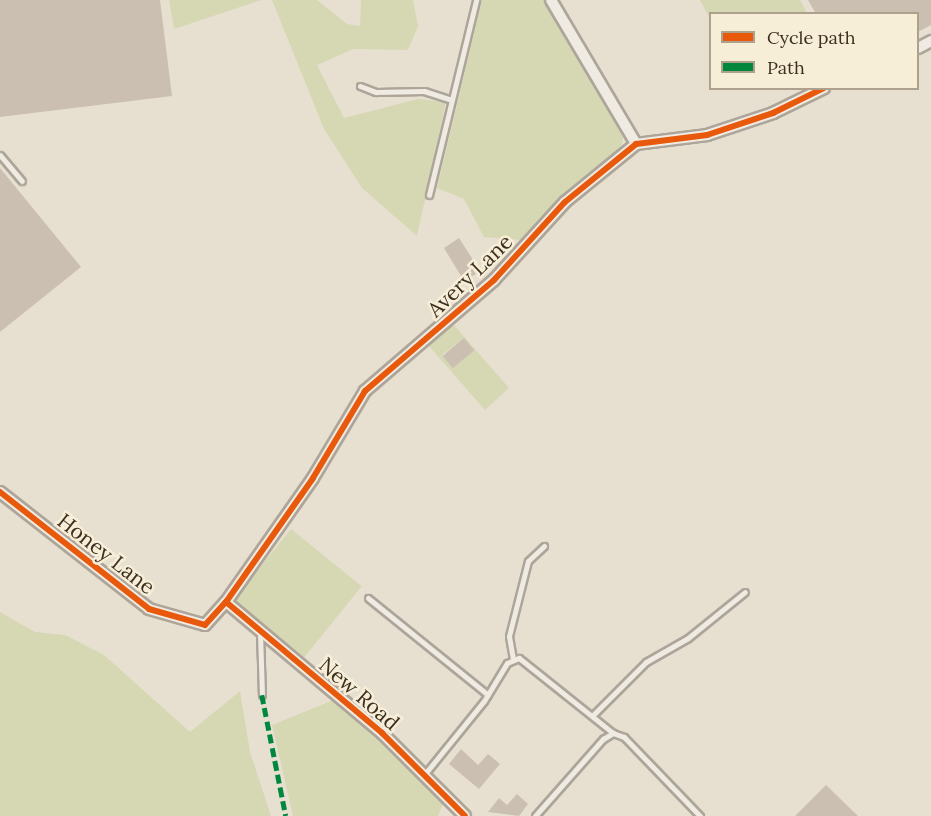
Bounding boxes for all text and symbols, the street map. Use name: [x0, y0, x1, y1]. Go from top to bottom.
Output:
legend: [709, 12, 919, 90]
text: Cycle path: [767, 26, 856, 49]
text: Path: [767, 56, 805, 79]
street label: Avery Lane: [422, 229, 518, 323]
street label: Honey Lane: [52, 508, 160, 600]
street label: New Road: [314, 652, 404, 736]

